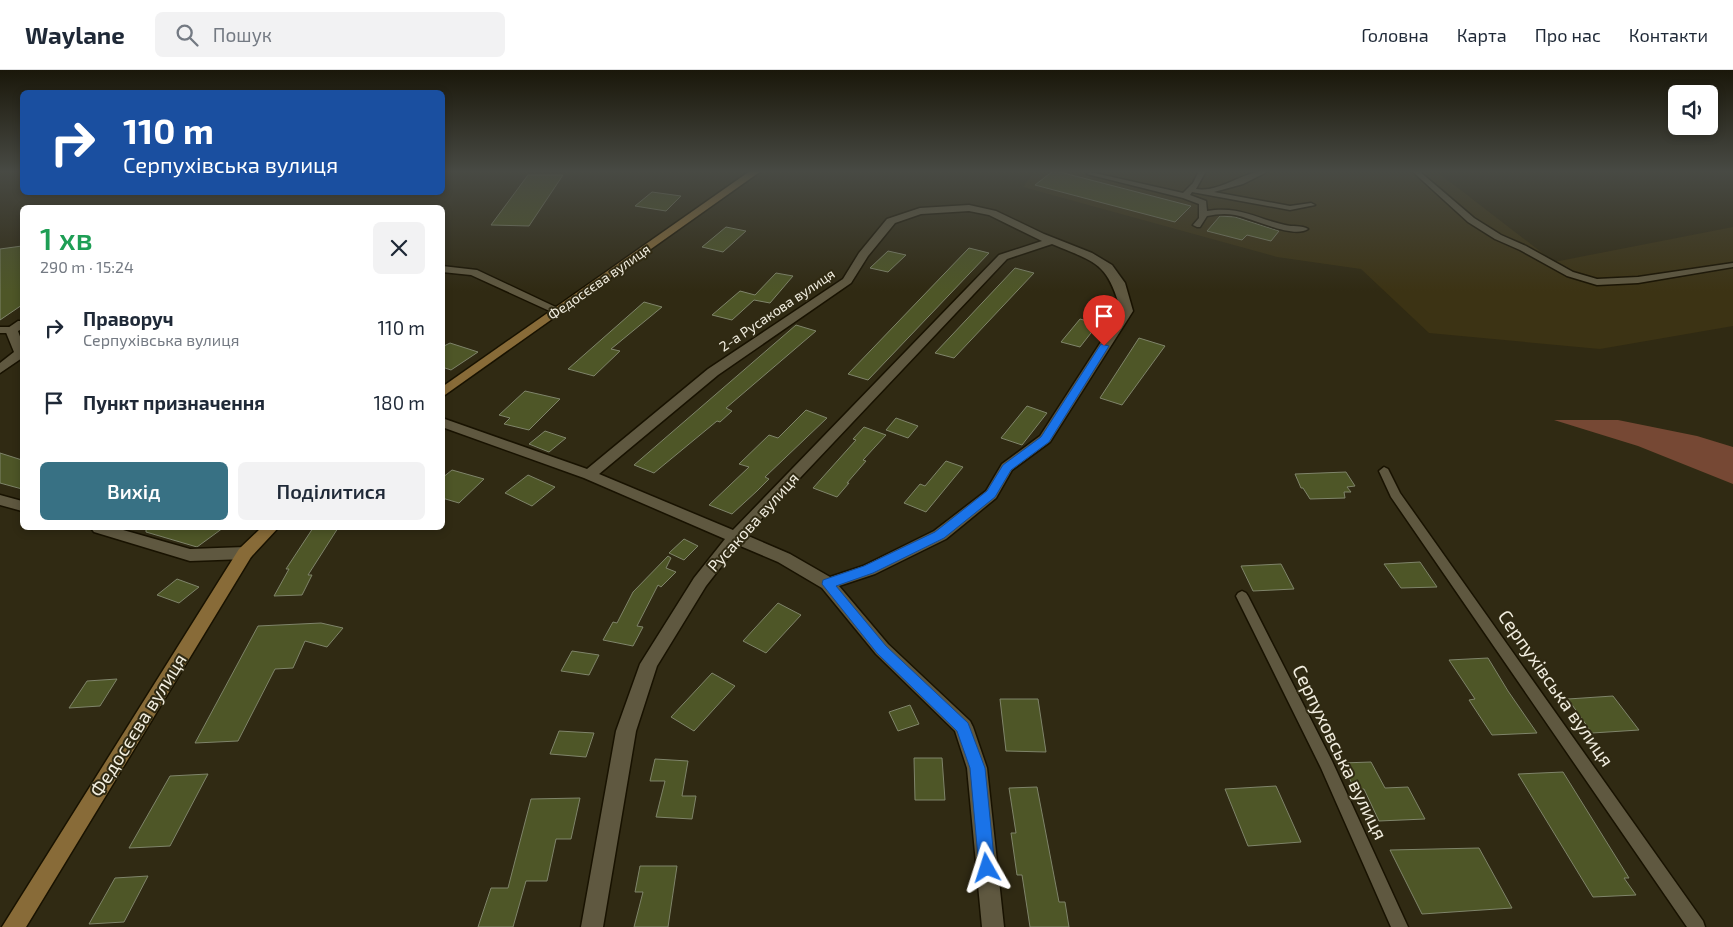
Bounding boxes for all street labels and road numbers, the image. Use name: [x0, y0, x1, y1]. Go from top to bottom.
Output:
street label: Федосєєва вулиця: [544, 240, 653, 323]
street label: 2-а Русакова вулиця: [716, 265, 838, 355]
street label: Русакова вулиця: [703, 468, 803, 576]
street label: Серпухівська вулиця: [1493, 605, 1619, 771]
street label: Федосєєва вулиця: [84, 649, 192, 801]
street label: Серпуховська вулиця: [1287, 661, 1393, 843]

